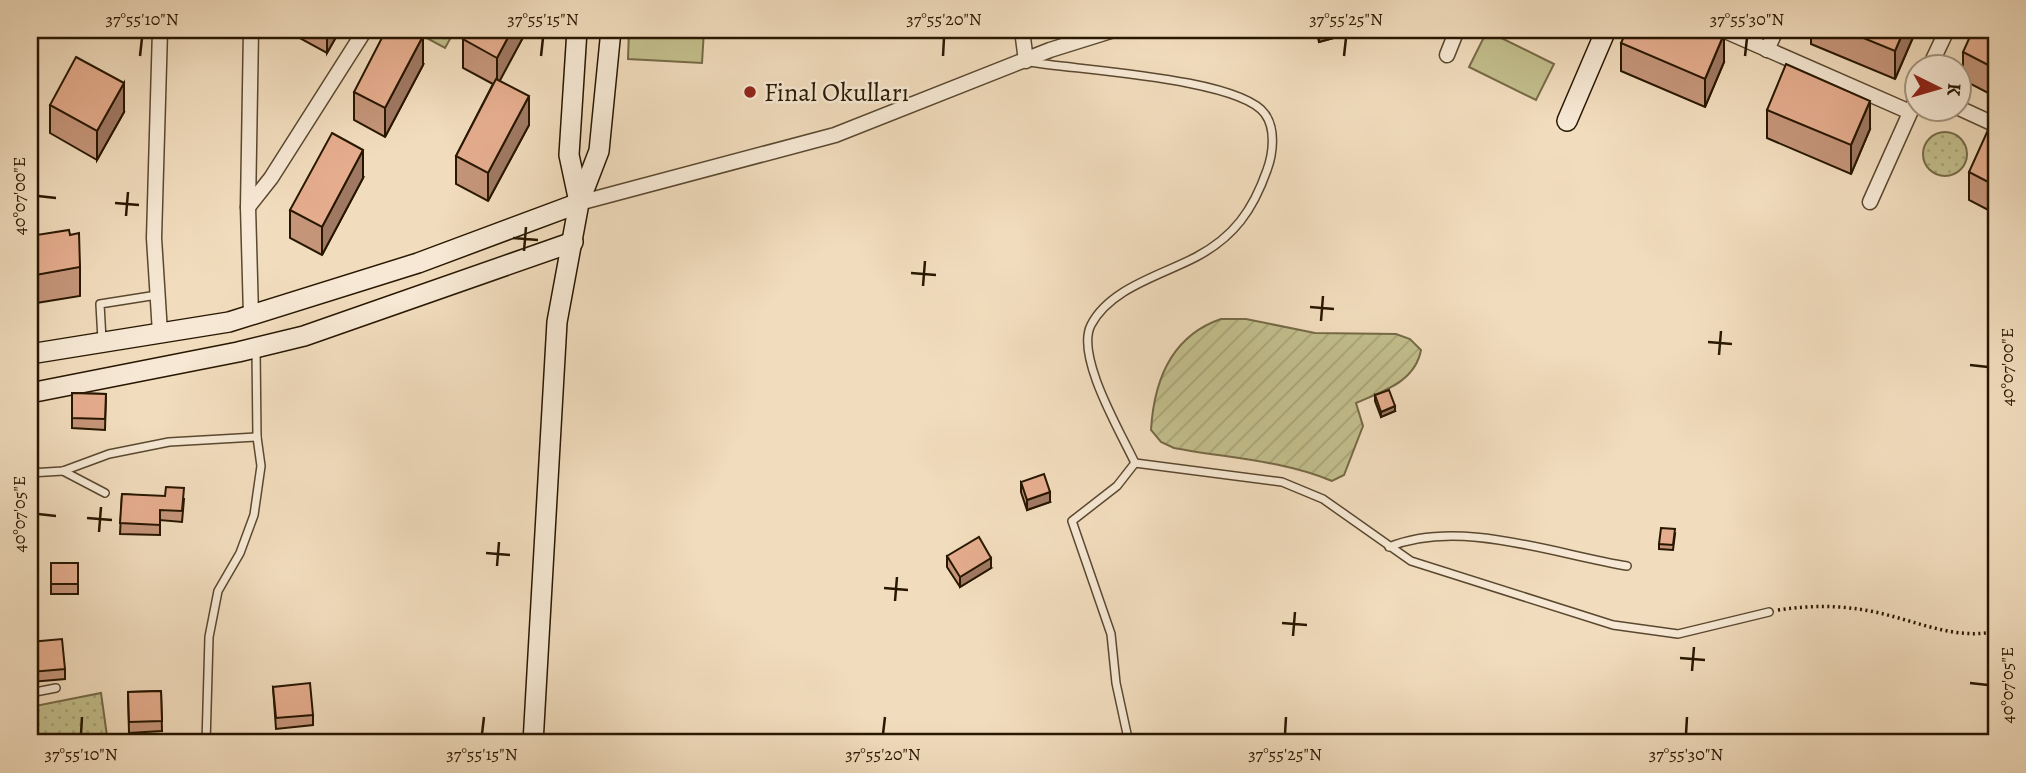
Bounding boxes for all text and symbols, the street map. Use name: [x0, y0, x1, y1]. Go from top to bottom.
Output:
text: 37°55'10"N: [105, 7, 179, 31]
text: 37°55'15"N: [507, 7, 579, 31]
text: 37°55'20"N: [906, 7, 982, 31]
text: 37°55'25"N: [1309, 7, 1383, 31]
text: 37°55'30"N: [1710, 7, 1784, 31]
north arrow: [1904, 52, 1974, 122]
place label: Final Okulları: [764, 75, 909, 110]
text: K: [1940, 82, 1967, 97]
marker: Final Okulları: [742, 84, 758, 100]
text: 40°07'00"E: [7, 157, 31, 235]
text: 40°07'00"E: [1995, 328, 2019, 406]
text: 40°07'05"E: [7, 476, 31, 552]
text: 40°07'05"E: [1995, 647, 2019, 723]
text: 37°55'10"N: [44, 742, 118, 766]
text: 37°55'15"N: [446, 742, 518, 766]
text: 37°55'20"N: [845, 742, 921, 766]
text: 37°55'25"N: [1248, 742, 1322, 766]
text: 37°55'30"N: [1649, 742, 1723, 766]

